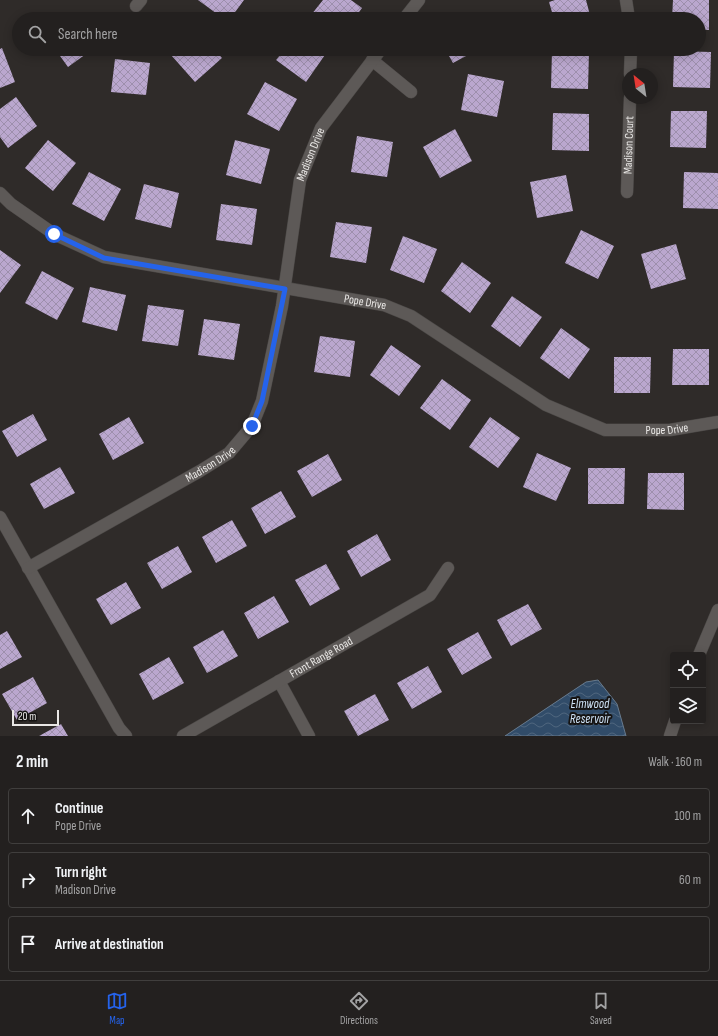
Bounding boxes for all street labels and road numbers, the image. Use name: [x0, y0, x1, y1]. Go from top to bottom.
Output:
street label: Madison Court: [621, 115, 637, 174]
street label: Madison Drive: [293, 125, 328, 183]
street label: Pope Drive: [343, 291, 388, 313]
street label: Pope Drive: [646, 420, 690, 438]
street label: Madison Drive: [183, 443, 239, 486]
street label: Front Range Road: [287, 634, 356, 682]

